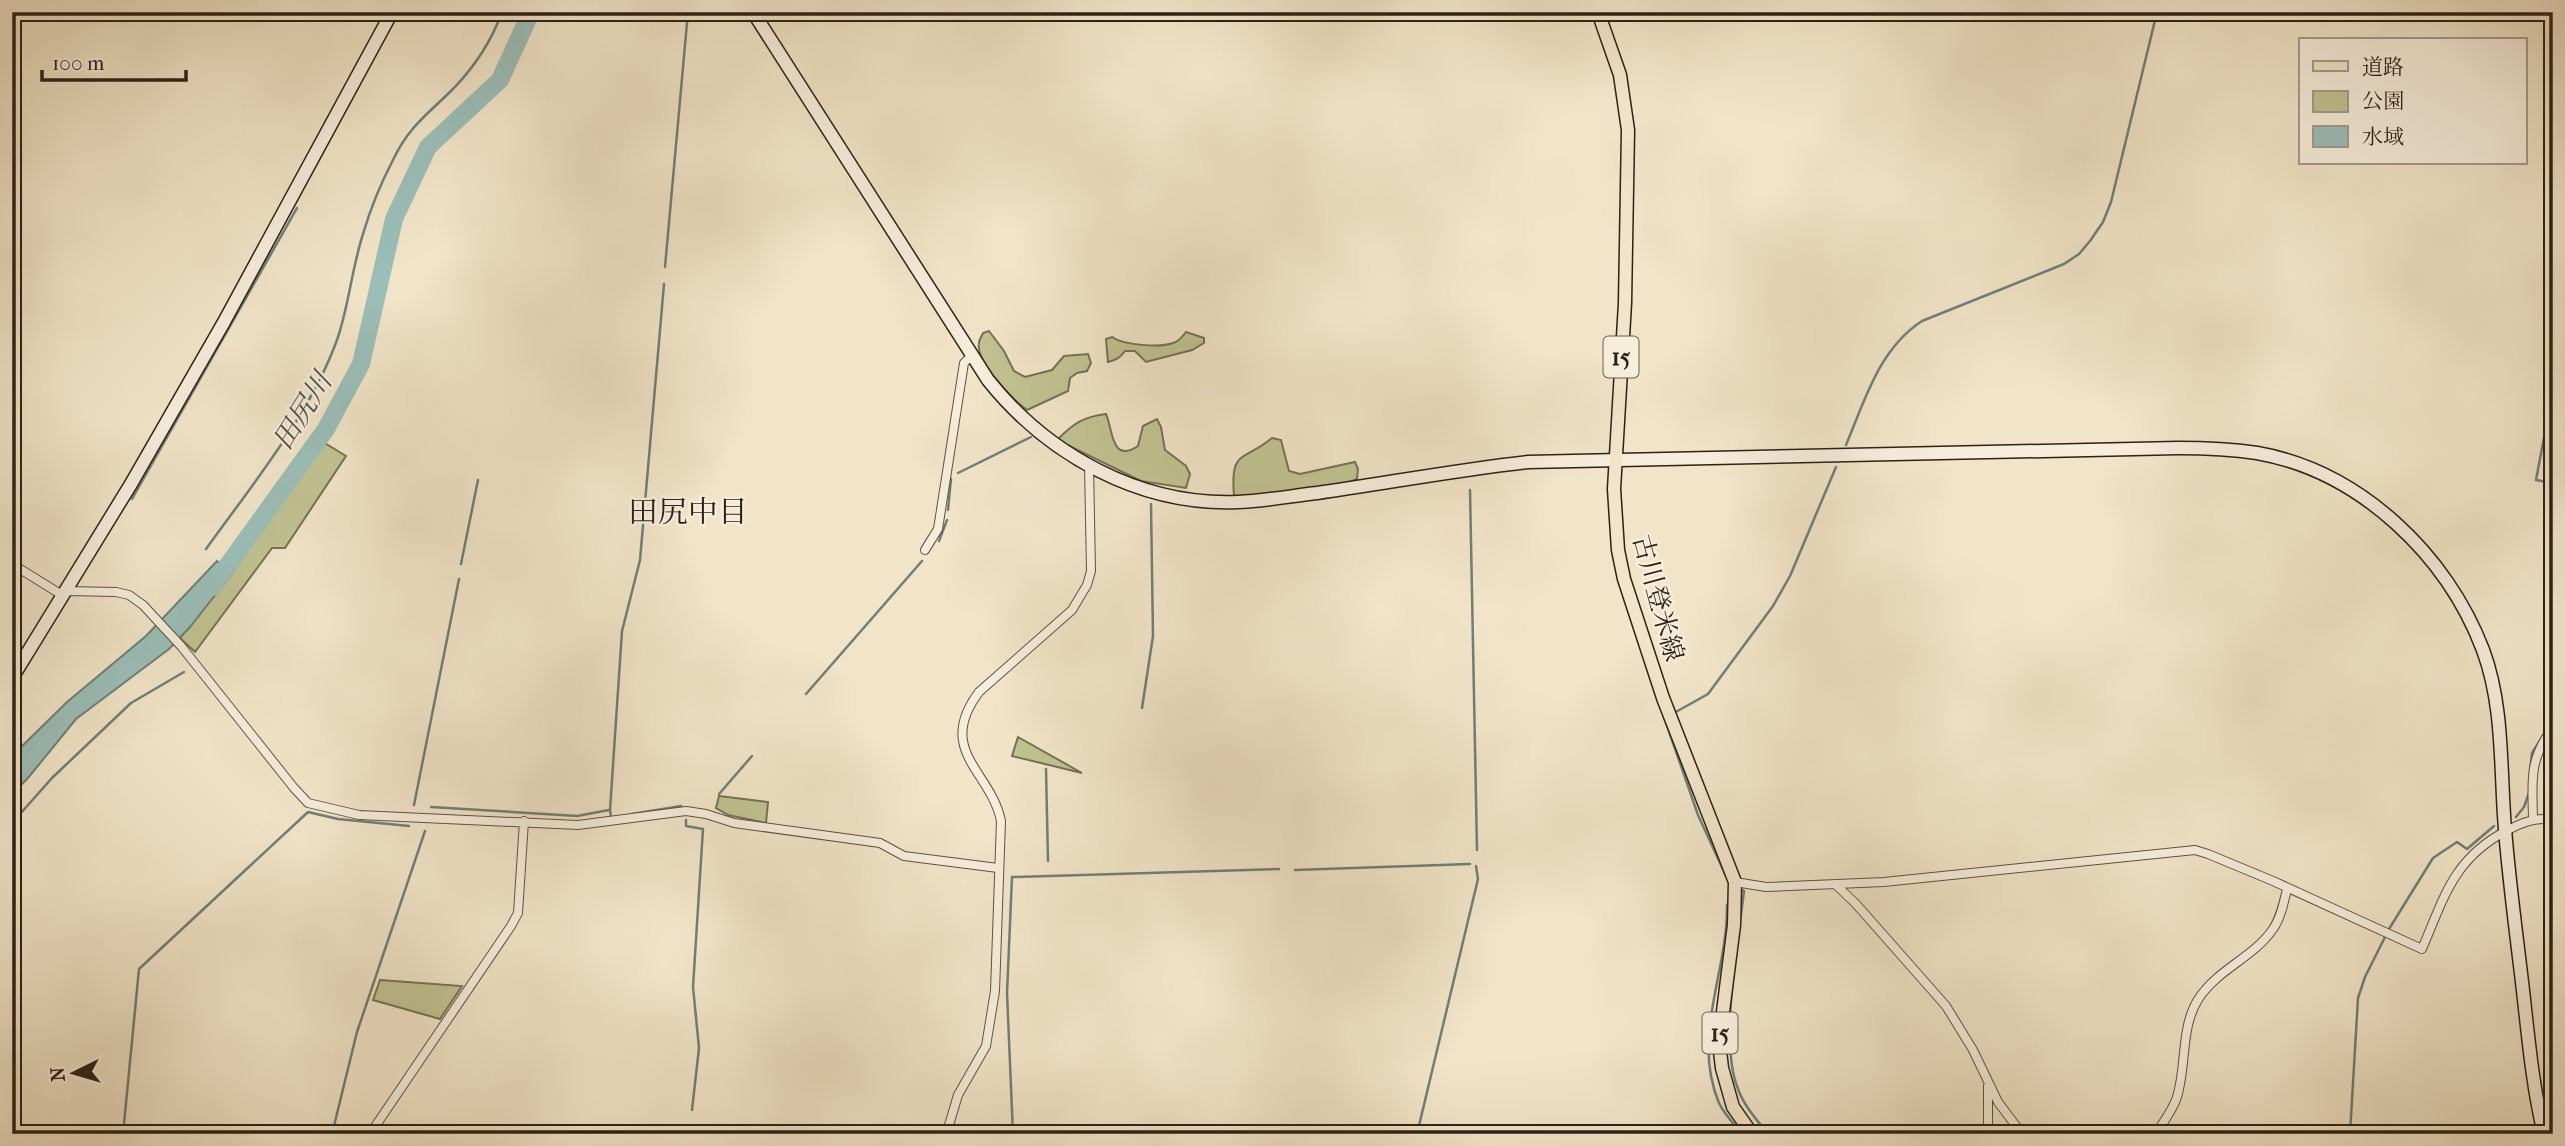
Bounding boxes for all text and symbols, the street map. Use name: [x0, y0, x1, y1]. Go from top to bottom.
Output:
scale bar: [42, 38, 186, 82]
legend: [2299, 38, 2526, 164]
text: 100 m: [52, 51, 105, 75]
text: 道路: [2362, 55, 2404, 79]
text: 公園: [2362, 89, 2404, 113]
text: 水域: [2362, 125, 2404, 149]
road number: 15: [1604, 336, 1638, 378]
water label: 田尻川: [266, 364, 340, 455]
district label: 田尻中目: [628, 495, 748, 530]
street label: 古川登米線: [1626, 531, 1690, 665]
road number: 15: [1702, 1013, 1738, 1054]
north arrow: [38, 1038, 108, 1108]
text: N: [46, 1066, 70, 1083]

